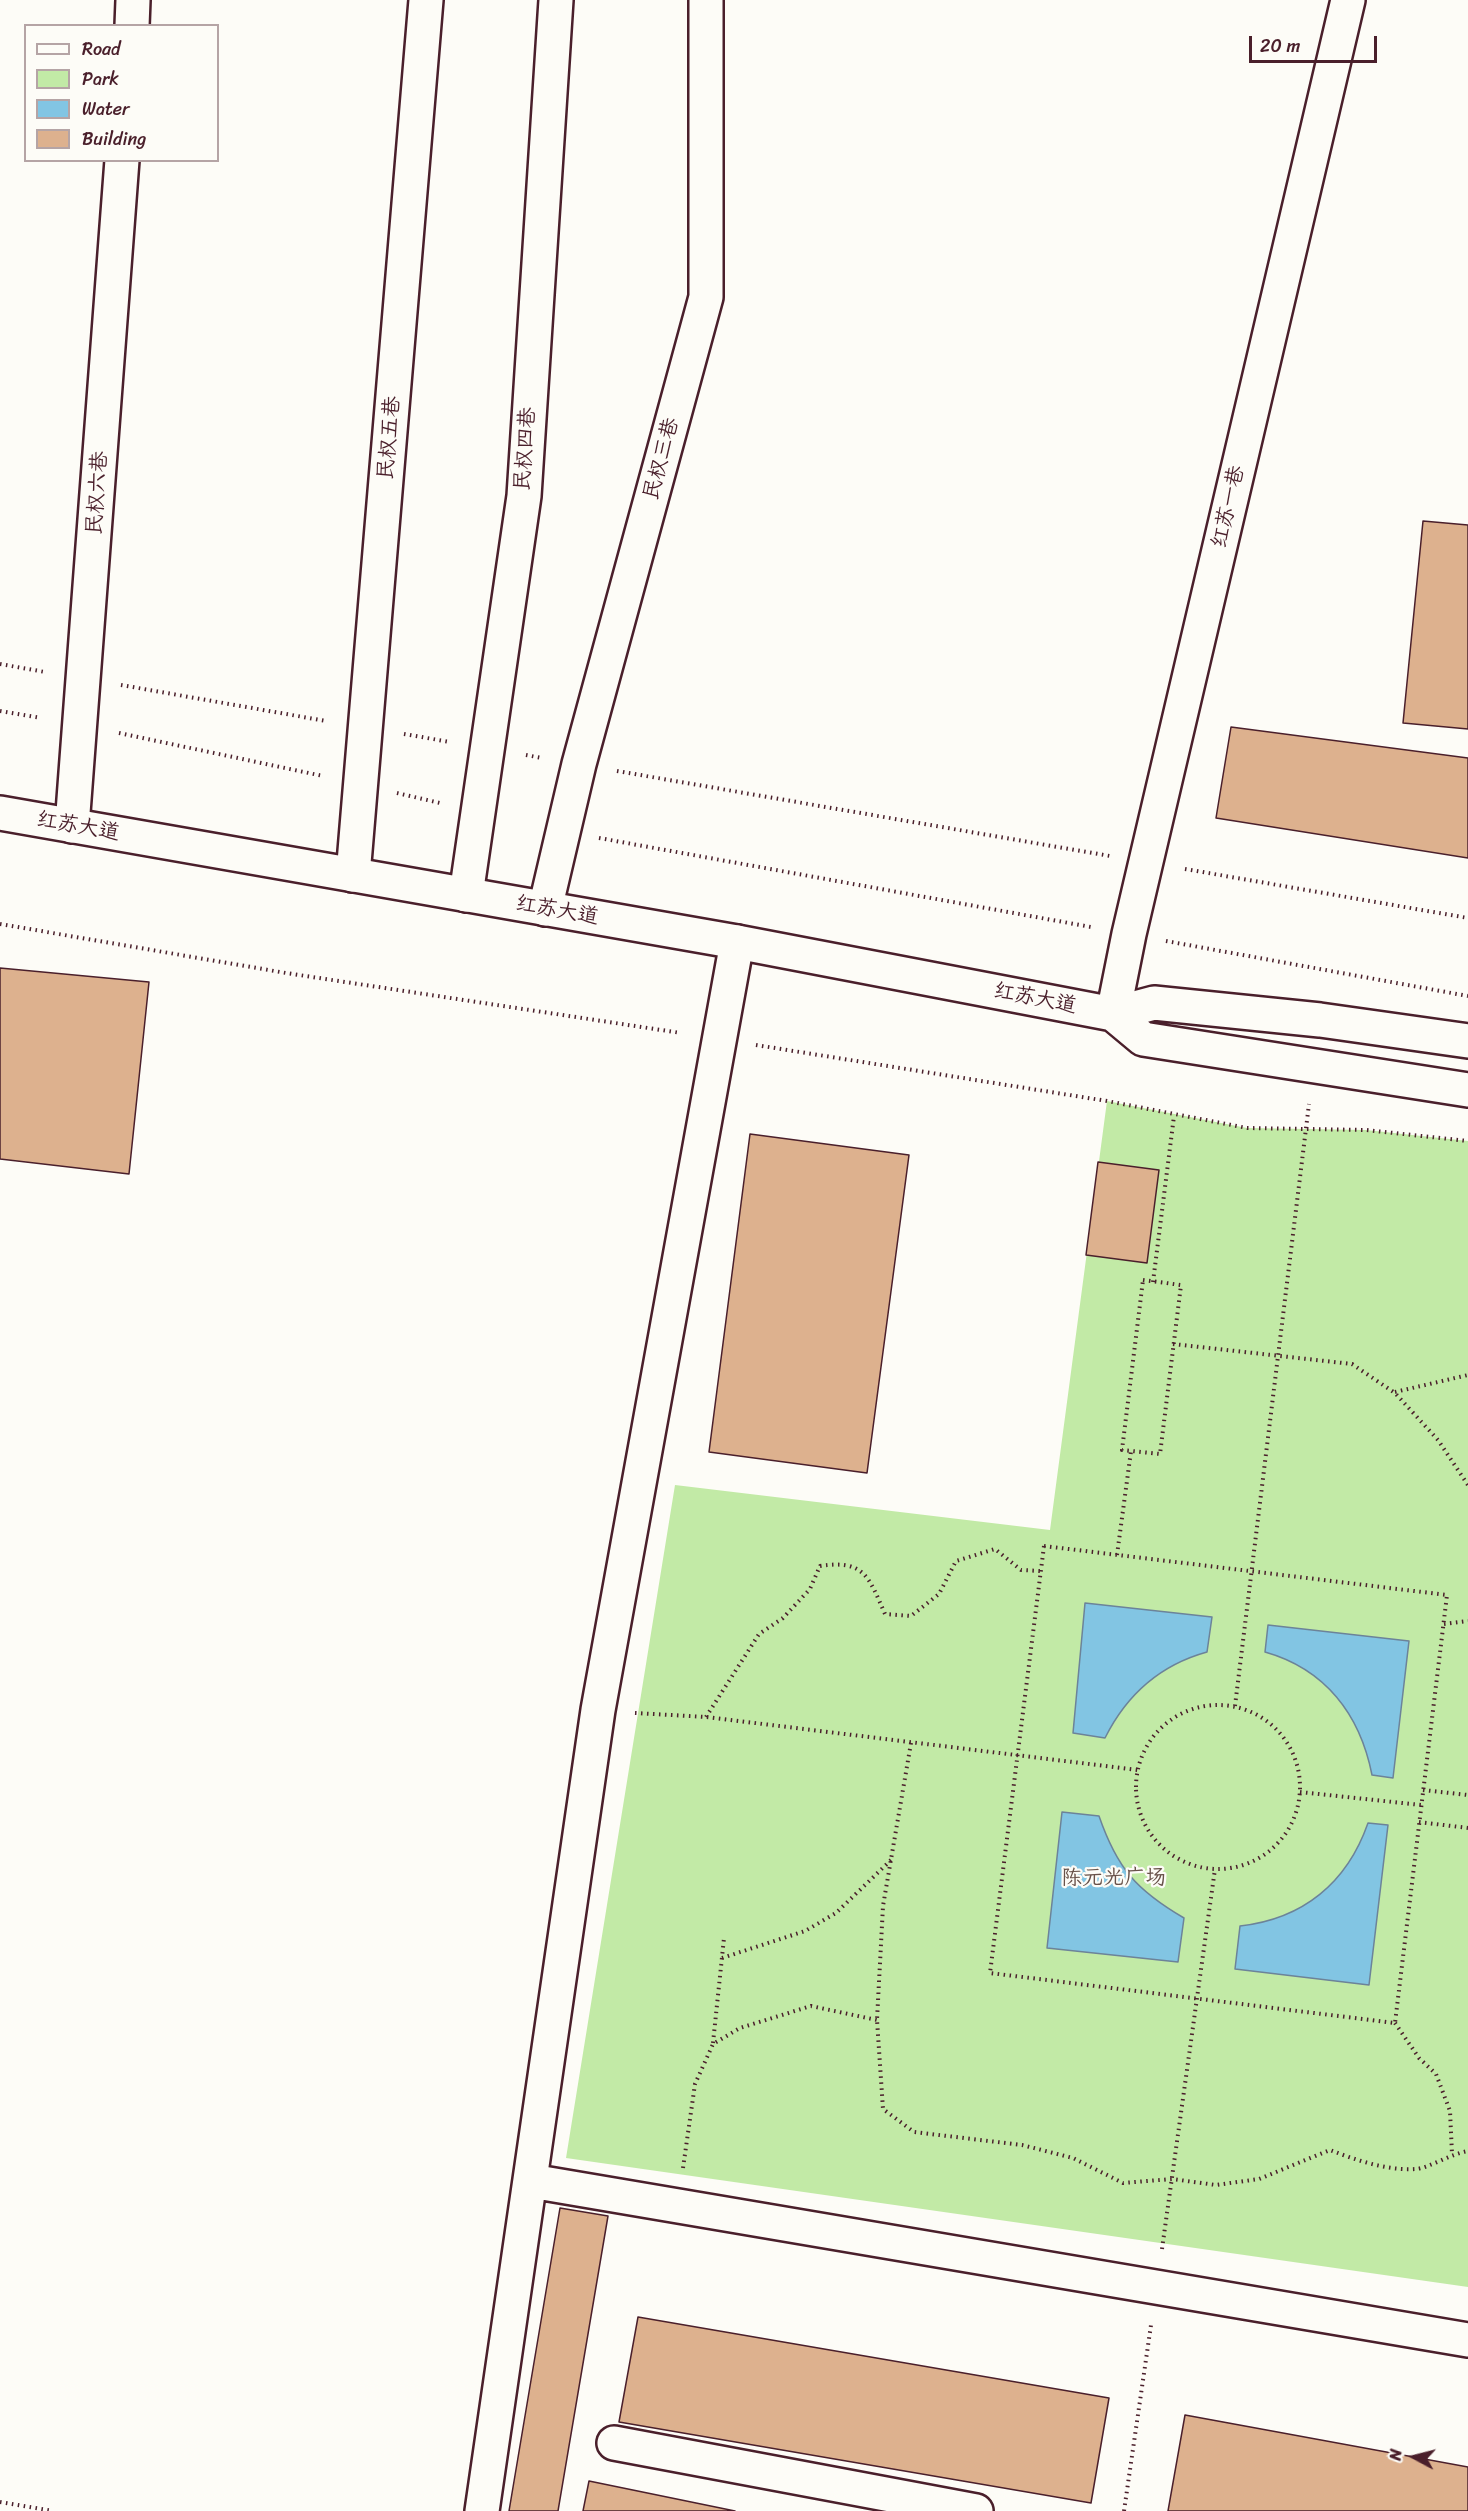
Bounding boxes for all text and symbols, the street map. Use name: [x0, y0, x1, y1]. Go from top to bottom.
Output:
legend: [24, 24, 219, 162]
scale bar: [1252, 24, 1380, 62]
text: 20 m: [1260, 30, 1300, 62]
text: Road: [82, 33, 121, 65]
text: Park: [82, 63, 119, 95]
text: Water: [82, 93, 129, 125]
text: Building: [82, 123, 146, 155]
street label: 民权五巷: [374, 395, 406, 481]
street label: 民权四巷: [511, 406, 541, 492]
street label: 民权三巷: [639, 415, 685, 503]
street label: 民权六巷: [83, 450, 113, 536]
street label: 红苏一巷: [1207, 463, 1251, 551]
street label: 红苏大道: [34, 807, 122, 847]
street label: 红苏大道: [513, 891, 601, 931]
street label: 红苏大道: [991, 979, 1079, 1019]
park label: 陈元光广场: [1062, 1866, 1166, 1892]
north arrow: [1384, 2427, 1444, 2487]
text: N: [1381, 2447, 1411, 2462]

